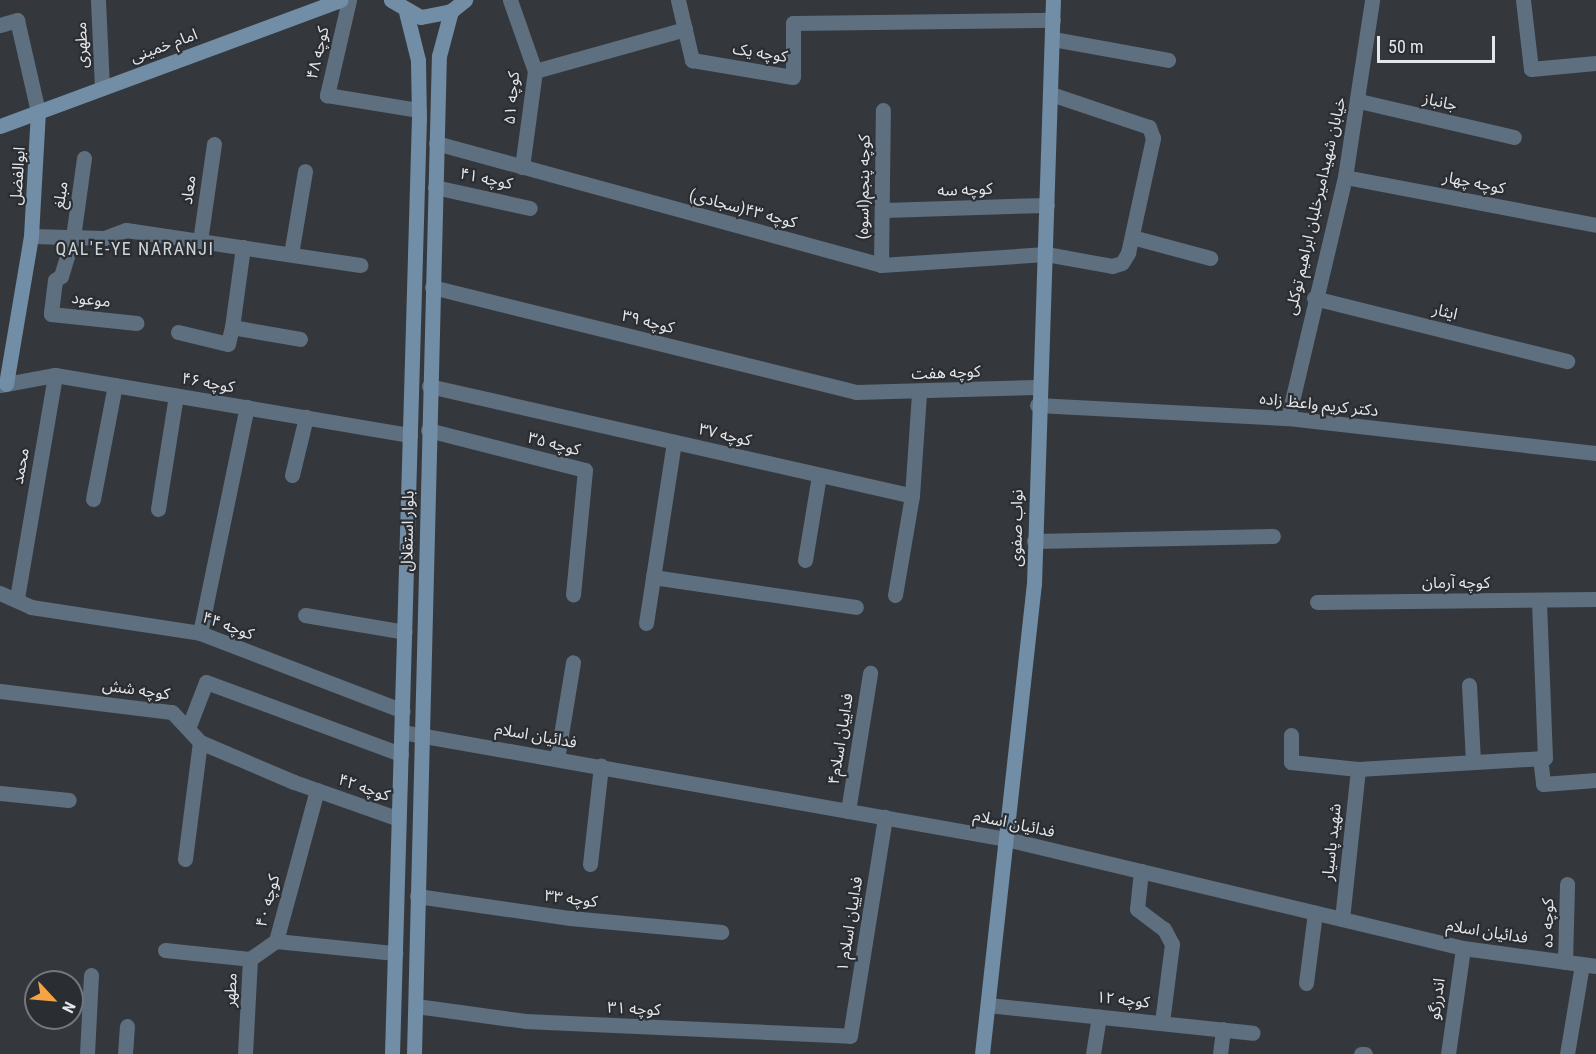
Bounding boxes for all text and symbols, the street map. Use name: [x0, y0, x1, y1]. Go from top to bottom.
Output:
street label: مطهری: [72, 21, 92, 69]
scale bar: [1380, 24, 1498, 62]
street label: امام خمینی: [128, 25, 200, 67]
street label: کوچه ۴۸: [303, 25, 333, 81]
text: 50 m: [1388, 36, 1423, 57]
street label: کوچه یک: [731, 39, 789, 67]
street label: کوچه ۵۱: [500, 71, 524, 125]
street label: جانباز: [1421, 89, 1459, 115]
street label: خیابان شهیدامیرخلبان ابراهیم توکلی: [1282, 95, 1350, 317]
street label: کوچه پنجم(اسوه): [853, 134, 875, 240]
street label: ابوالفضل: [6, 146, 30, 206]
street label: کوچه ۴۱: [458, 164, 514, 194]
street label: کوچه چهار: [1441, 168, 1507, 198]
street label: معاد: [177, 174, 201, 206]
street label: کوچه سه: [937, 179, 993, 201]
street label: مبلغ: [50, 180, 72, 210]
street label: کوچه ۴۳(سجادی): [687, 185, 799, 233]
district label: QAL'E-YE NARANJI: [56, 238, 214, 260]
street label: موعود: [71, 288, 111, 312]
street label: ایثار: [1431, 300, 1459, 324]
street label: کوچه ۳۹: [620, 306, 676, 338]
street label: کوچه هفت: [911, 362, 981, 384]
street label: کوچه ۴۶: [180, 369, 236, 397]
street label: دکتر کریم واعظ زاده: [1259, 389, 1379, 421]
street label: کوچه ۳۷: [697, 420, 753, 450]
street label: کوچه ۳۵: [526, 428, 582, 460]
street label: محمد: [8, 446, 34, 486]
street label: نواب صفوی: [1007, 489, 1027, 567]
street label: بلوار استقلال: [398, 490, 418, 572]
street label: کوچه آرمان: [1422, 573, 1490, 593]
street label: کوچه ۴۴: [200, 608, 256, 644]
street label: کوچه شش: [101, 676, 171, 704]
street label: فداییان اسلام۴: [824, 692, 858, 786]
street label: فدائیان اسلام: [494, 719, 578, 753]
street label: کوچه ۴۲: [336, 770, 392, 806]
street label: شهید پاسیار: [1318, 803, 1346, 881]
street label: فدائیان اسلام: [972, 806, 1056, 842]
street label: کوچه ۴۰: [252, 873, 284, 929]
street label: فداییان اسلام ۱: [833, 875, 867, 973]
street label: کوچه ۳۳: [543, 886, 599, 912]
street label: کوچه ده: [1538, 898, 1558, 948]
street label: فدائیان اسلام: [1445, 916, 1529, 948]
north arrow: [24, 970, 84, 1030]
street label: مطهر: [221, 972, 241, 1008]
street label: اندرزگو: [1425, 977, 1449, 1021]
street label: کوچه ۱۲: [1095, 988, 1151, 1012]
street label: کوچه ۳۱: [607, 998, 661, 1020]
text: N: [58, 999, 80, 1016]

